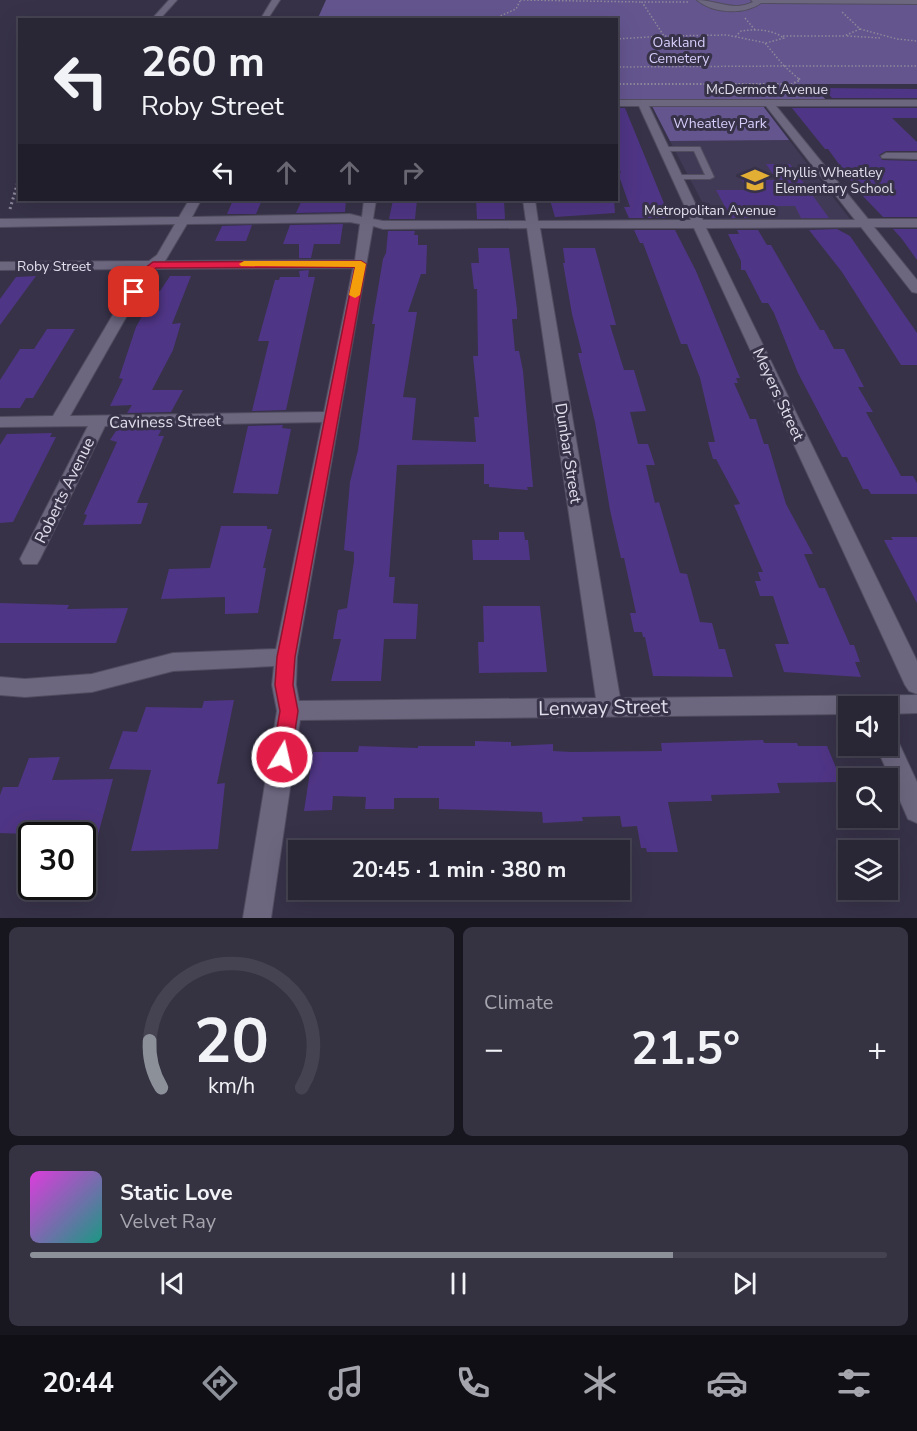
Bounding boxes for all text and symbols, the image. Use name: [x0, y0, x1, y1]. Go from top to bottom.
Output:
park label: Oakland Cemetery: [649, 33, 710, 68]
text: 260 m: [141, 34, 265, 91]
icon: left: [42, 42, 120, 120]
street label: McDermott Avenue: [706, 80, 828, 99]
text: Roby Street: [141, 88, 284, 125]
park label: Wheatley Park: [673, 114, 768, 133]
icon: left: [207, 156, 240, 189]
icon: ahead: [270, 156, 303, 189]
icon: ahead: [333, 156, 366, 189]
icon: right: [396, 156, 429, 189]
place label: Phyllis Wheatley Elementary School: [775, 163, 894, 198]
school or university icon: Phyllis Wheatley Elementary School: [740, 165, 770, 195]
street label: Metropolitan Avenue: [644, 201, 776, 220]
street label: Roby Street: [17, 257, 91, 276]
pin: [108, 266, 159, 317]
icon: arrive: [117, 275, 150, 308]
street label: Meyers Street: [747, 345, 809, 445]
street label: Dunbar Street: [549, 401, 587, 505]
street label: Caviness Street: [109, 410, 221, 434]
street label: Roberts Avenue: [30, 434, 100, 547]
street label: Lenway Street: [538, 693, 669, 722]
map controls: [838, 696, 898, 900]
button: sound: [838, 696, 898, 756]
position arrow: [250, 725, 314, 789]
button: search: [838, 768, 898, 828]
speed limit sign: 30: [18, 822, 96, 900]
button: layers: [838, 840, 898, 900]
text: 20:45 · 1 min · 380 m: [352, 855, 566, 885]
text: Climate: [484, 989, 553, 1016]
text: 20: [194, 999, 269, 1084]
text: 21.5°: [631, 1019, 740, 1080]
text: −: [484, 1027, 504, 1072]
text: +: [867, 1027, 887, 1072]
text: km/h: [208, 1072, 255, 1102]
text: Static Love: [120, 1178, 233, 1208]
text: Velvet Ray: [120, 1208, 216, 1235]
icon: previous: [156, 1267, 189, 1300]
icon: pause: [442, 1267, 475, 1300]
icon: next: [728, 1267, 761, 1300]
icon: directions: [199, 1362, 241, 1404]
icon: music: [325, 1362, 367, 1404]
icon: phone: [452, 1362, 494, 1404]
icon: climate: [579, 1362, 621, 1404]
icon: car: [706, 1362, 748, 1404]
icon: filters: [833, 1362, 875, 1404]
text: 20:44: [42, 1365, 114, 1402]

